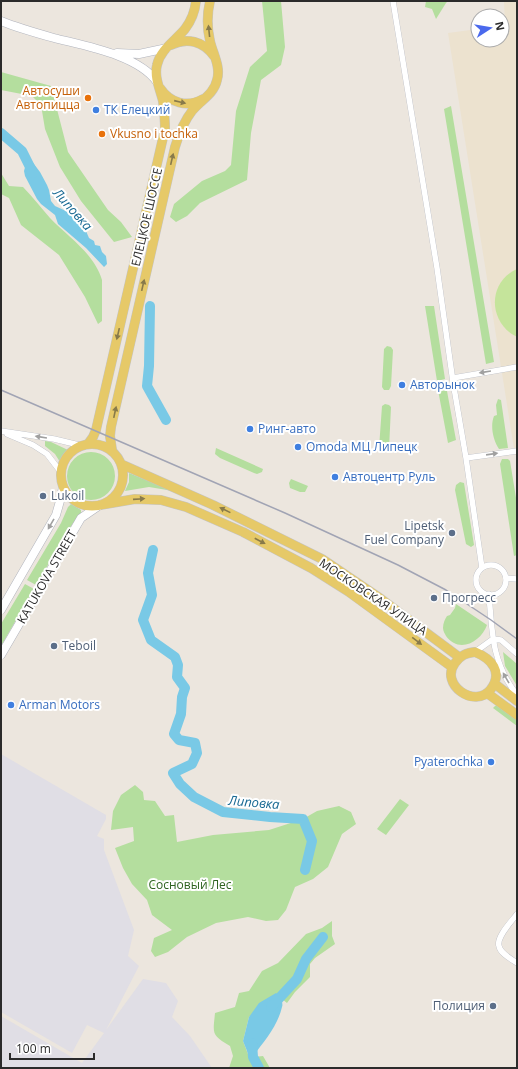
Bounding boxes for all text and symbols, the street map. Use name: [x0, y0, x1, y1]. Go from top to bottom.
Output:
north arrow: [470, 8, 510, 48]
text: N: [492, 20, 509, 32]
one-way arrow: [206, 25, 212, 37]
place label: Автосуши Автопицца: [16, 82, 80, 113]
marker: Автосуши Автопицца: [83, 93, 93, 103]
one-way arrow: [174, 99, 187, 105]
place label: ТК Елецкий: [104, 101, 170, 118]
marker: ТК Елецкий: [91, 105, 101, 115]
place label: Vkusno i tochka: [110, 125, 198, 142]
marker: Vkusno i tochka: [97, 129, 107, 139]
one-way arrow: [170, 152, 176, 165]
street label: ЕЛЕЦКОЕ ШОССЕ: [127, 166, 166, 268]
water label: Липовка: [48, 183, 97, 235]
one-way arrow: [141, 279, 147, 291]
one-way arrow: [114, 328, 120, 341]
one-way arrow: [479, 370, 491, 376]
place label: Авторынок: [410, 376, 476, 393]
marker: Авторынок: [397, 380, 407, 390]
one-way arrow: [112, 406, 118, 418]
place label: Ринг-авто: [258, 420, 316, 437]
marker: Ринг-авто: [245, 424, 255, 434]
one-way arrow: [35, 434, 47, 440]
place label: Omoda МЦ Липецк: [306, 438, 418, 455]
marker: Omoda МЦ Липецк: [293, 442, 303, 452]
one-way arrow: [485, 451, 498, 457]
place label: Автоцентр Руль: [343, 468, 435, 485]
marker: Автоцентр Руль: [330, 472, 340, 482]
place label: Lukoil: [51, 487, 84, 504]
marker: Lukoil: [38, 491, 48, 501]
one-way arrow: [133, 496, 145, 503]
one-way arrow: [219, 507, 231, 514]
place label: Lipetsk Fuel Company: [364, 517, 445, 548]
one-way arrow: [47, 518, 54, 530]
street label: KATUKOVA STREET: [13, 527, 80, 627]
marker: Lipetsk Fuel Company: [447, 528, 457, 538]
one-way arrow: [254, 538, 266, 545]
street label: МОСКОВСКАЯ УЛИЦА: [316, 554, 431, 639]
place label: Прогресс: [442, 589, 496, 606]
marker: Прогресс: [429, 593, 439, 603]
one-way arrow: [412, 636, 422, 644]
place label: Teboil: [62, 637, 96, 654]
marker: Teboil: [49, 641, 59, 651]
one-way arrow: [502, 672, 509, 684]
place label: Arman Motors: [19, 696, 100, 713]
marker: Arman Motors: [6, 700, 16, 710]
place label: Pyaterochka: [414, 753, 483, 770]
marker: Pyaterochka: [486, 757, 496, 767]
water label: Липовка: [227, 791, 281, 813]
park label: Сосновый Лес: [148, 876, 232, 893]
place label: Полиция: [433, 997, 485, 1014]
marker: Полиция: [488, 1001, 498, 1011]
scale bar: [10, 1035, 94, 1061]
text: 100 m: [16, 1040, 51, 1057]

